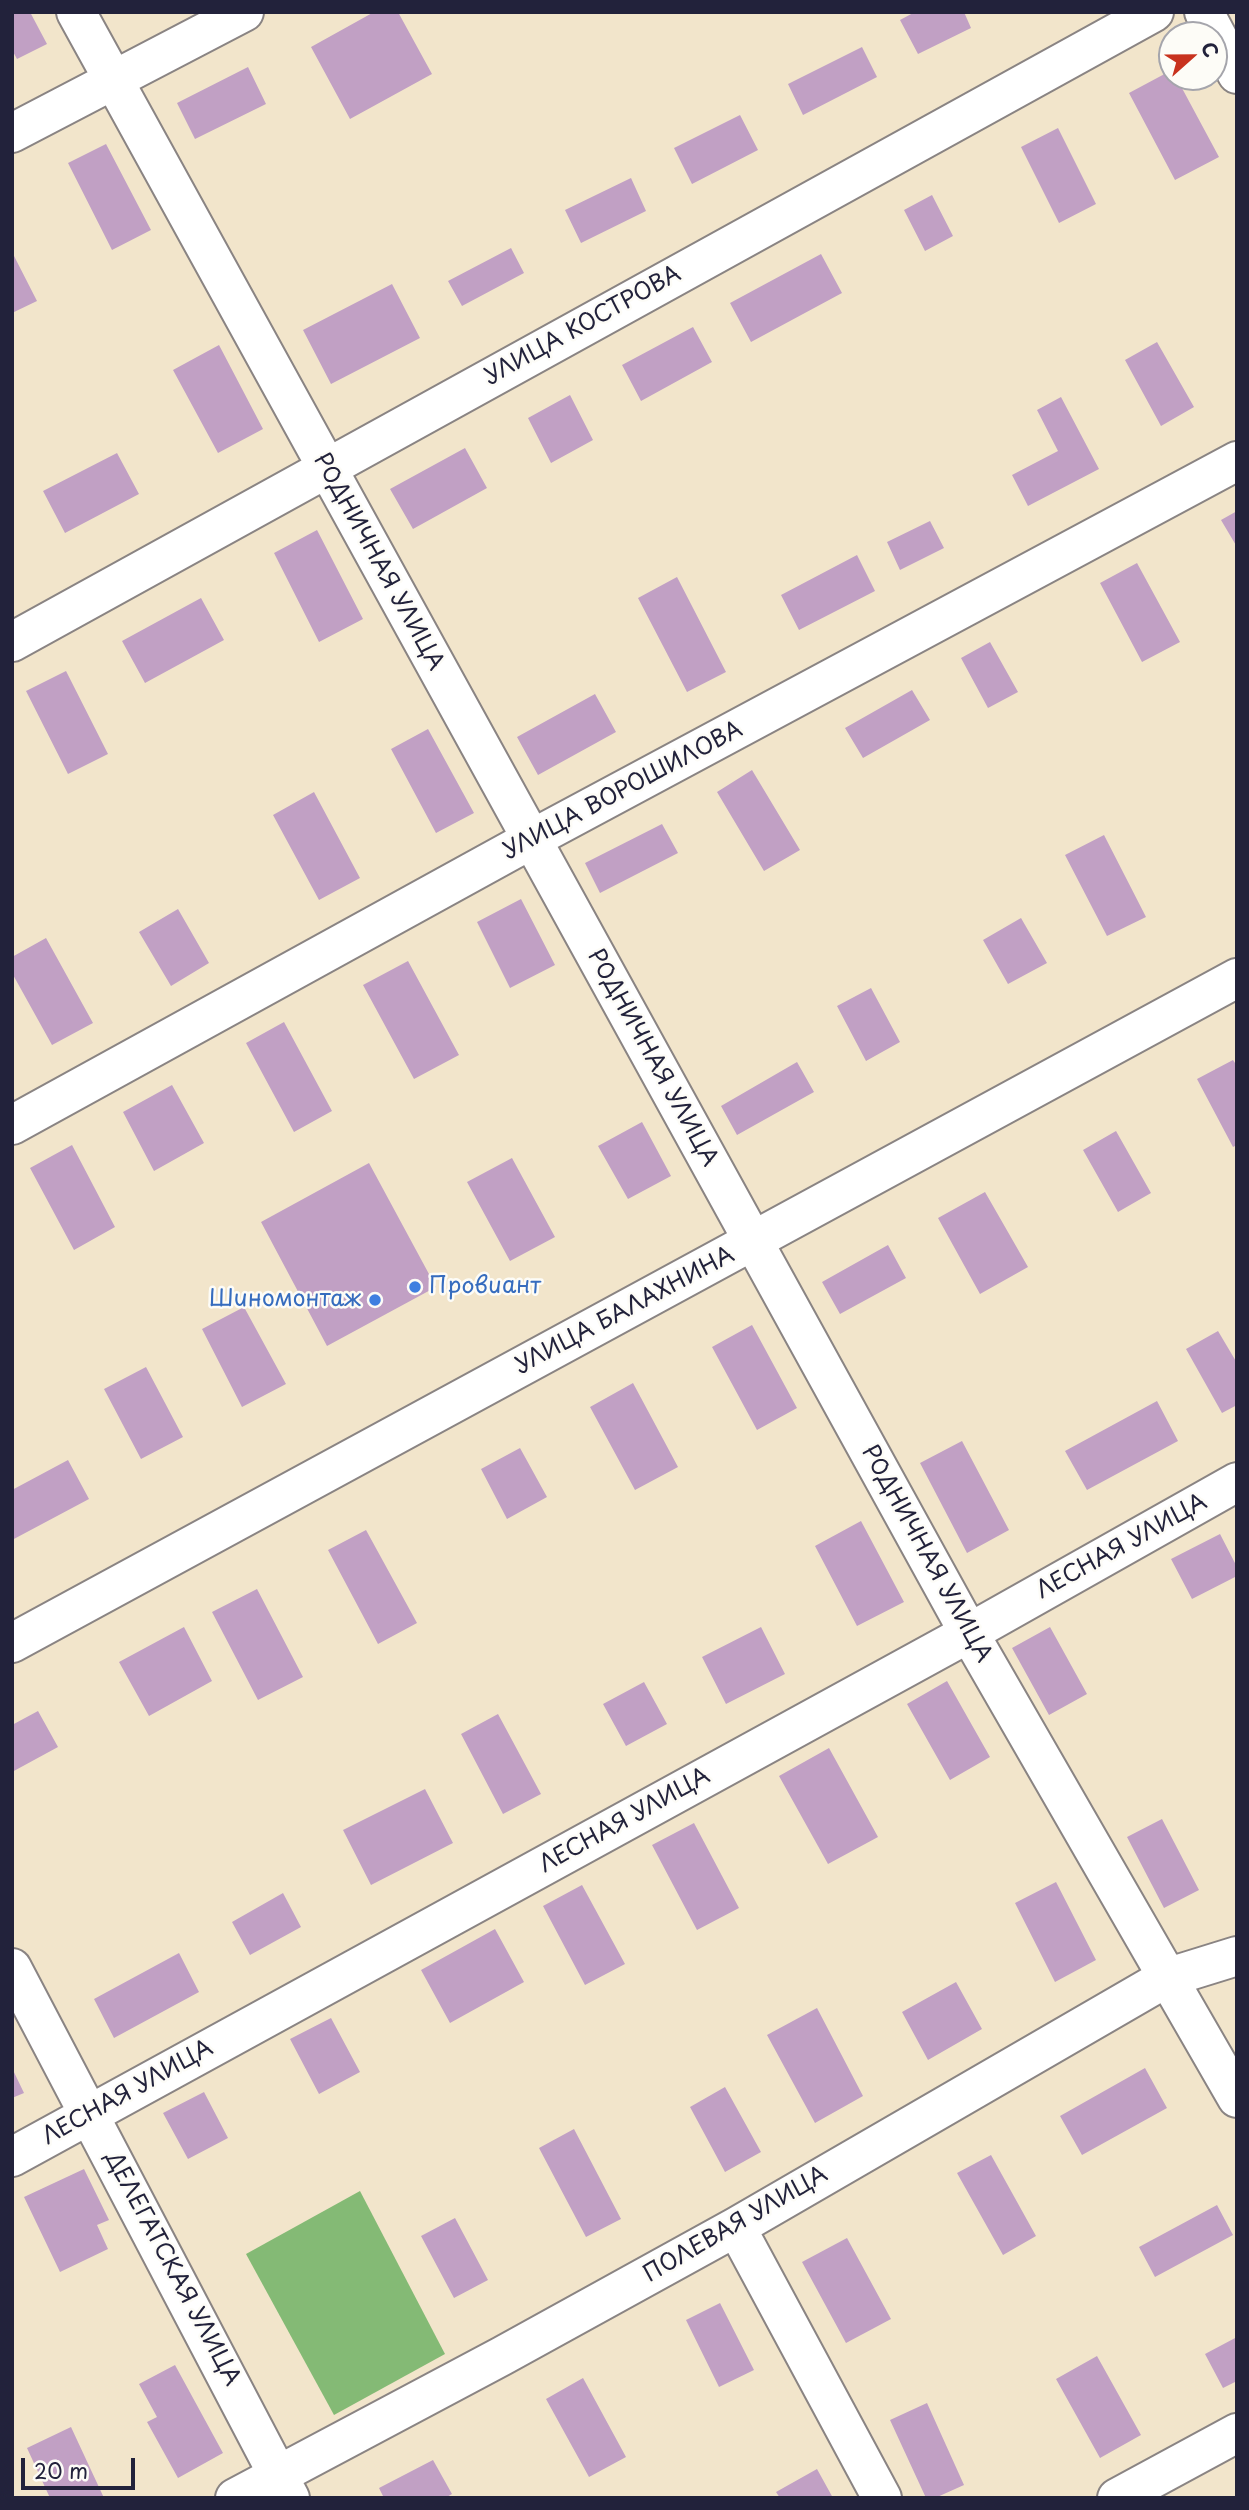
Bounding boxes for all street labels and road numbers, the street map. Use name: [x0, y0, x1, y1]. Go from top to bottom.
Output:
street label: УЛИЦА КОСТРОВА: [480, 261, 686, 391]
street label: РОДНИЧНАЯ УЛИЦА: [307, 449, 449, 675]
street label: УЛИЦА ВОРОШИЛОВА: [499, 716, 747, 866]
street label: РОДНИЧНАЯ УЛИЦА: [581, 945, 723, 1171]
street label: УЛИЦА БАЛАХНИНА: [511, 1241, 739, 1381]
street label: РОДНИЧНАЯ УЛИЦА: [855, 1441, 997, 1667]
street label: ЛЕСНАЯ УЛИЦА: [1032, 1489, 1212, 1605]
street label: ЛЕСНАЯ УЛИЦА: [535, 1763, 715, 1879]
street label: ЛЕСНАЯ УЛИЦА: [38, 2035, 218, 2151]
street label: ДЕЛЕГАТСКАЯ УЛИЦА: [98, 2147, 246, 2391]
street label: ПОЛЕВАЯ УЛИЦА: [639, 2161, 833, 2289]

